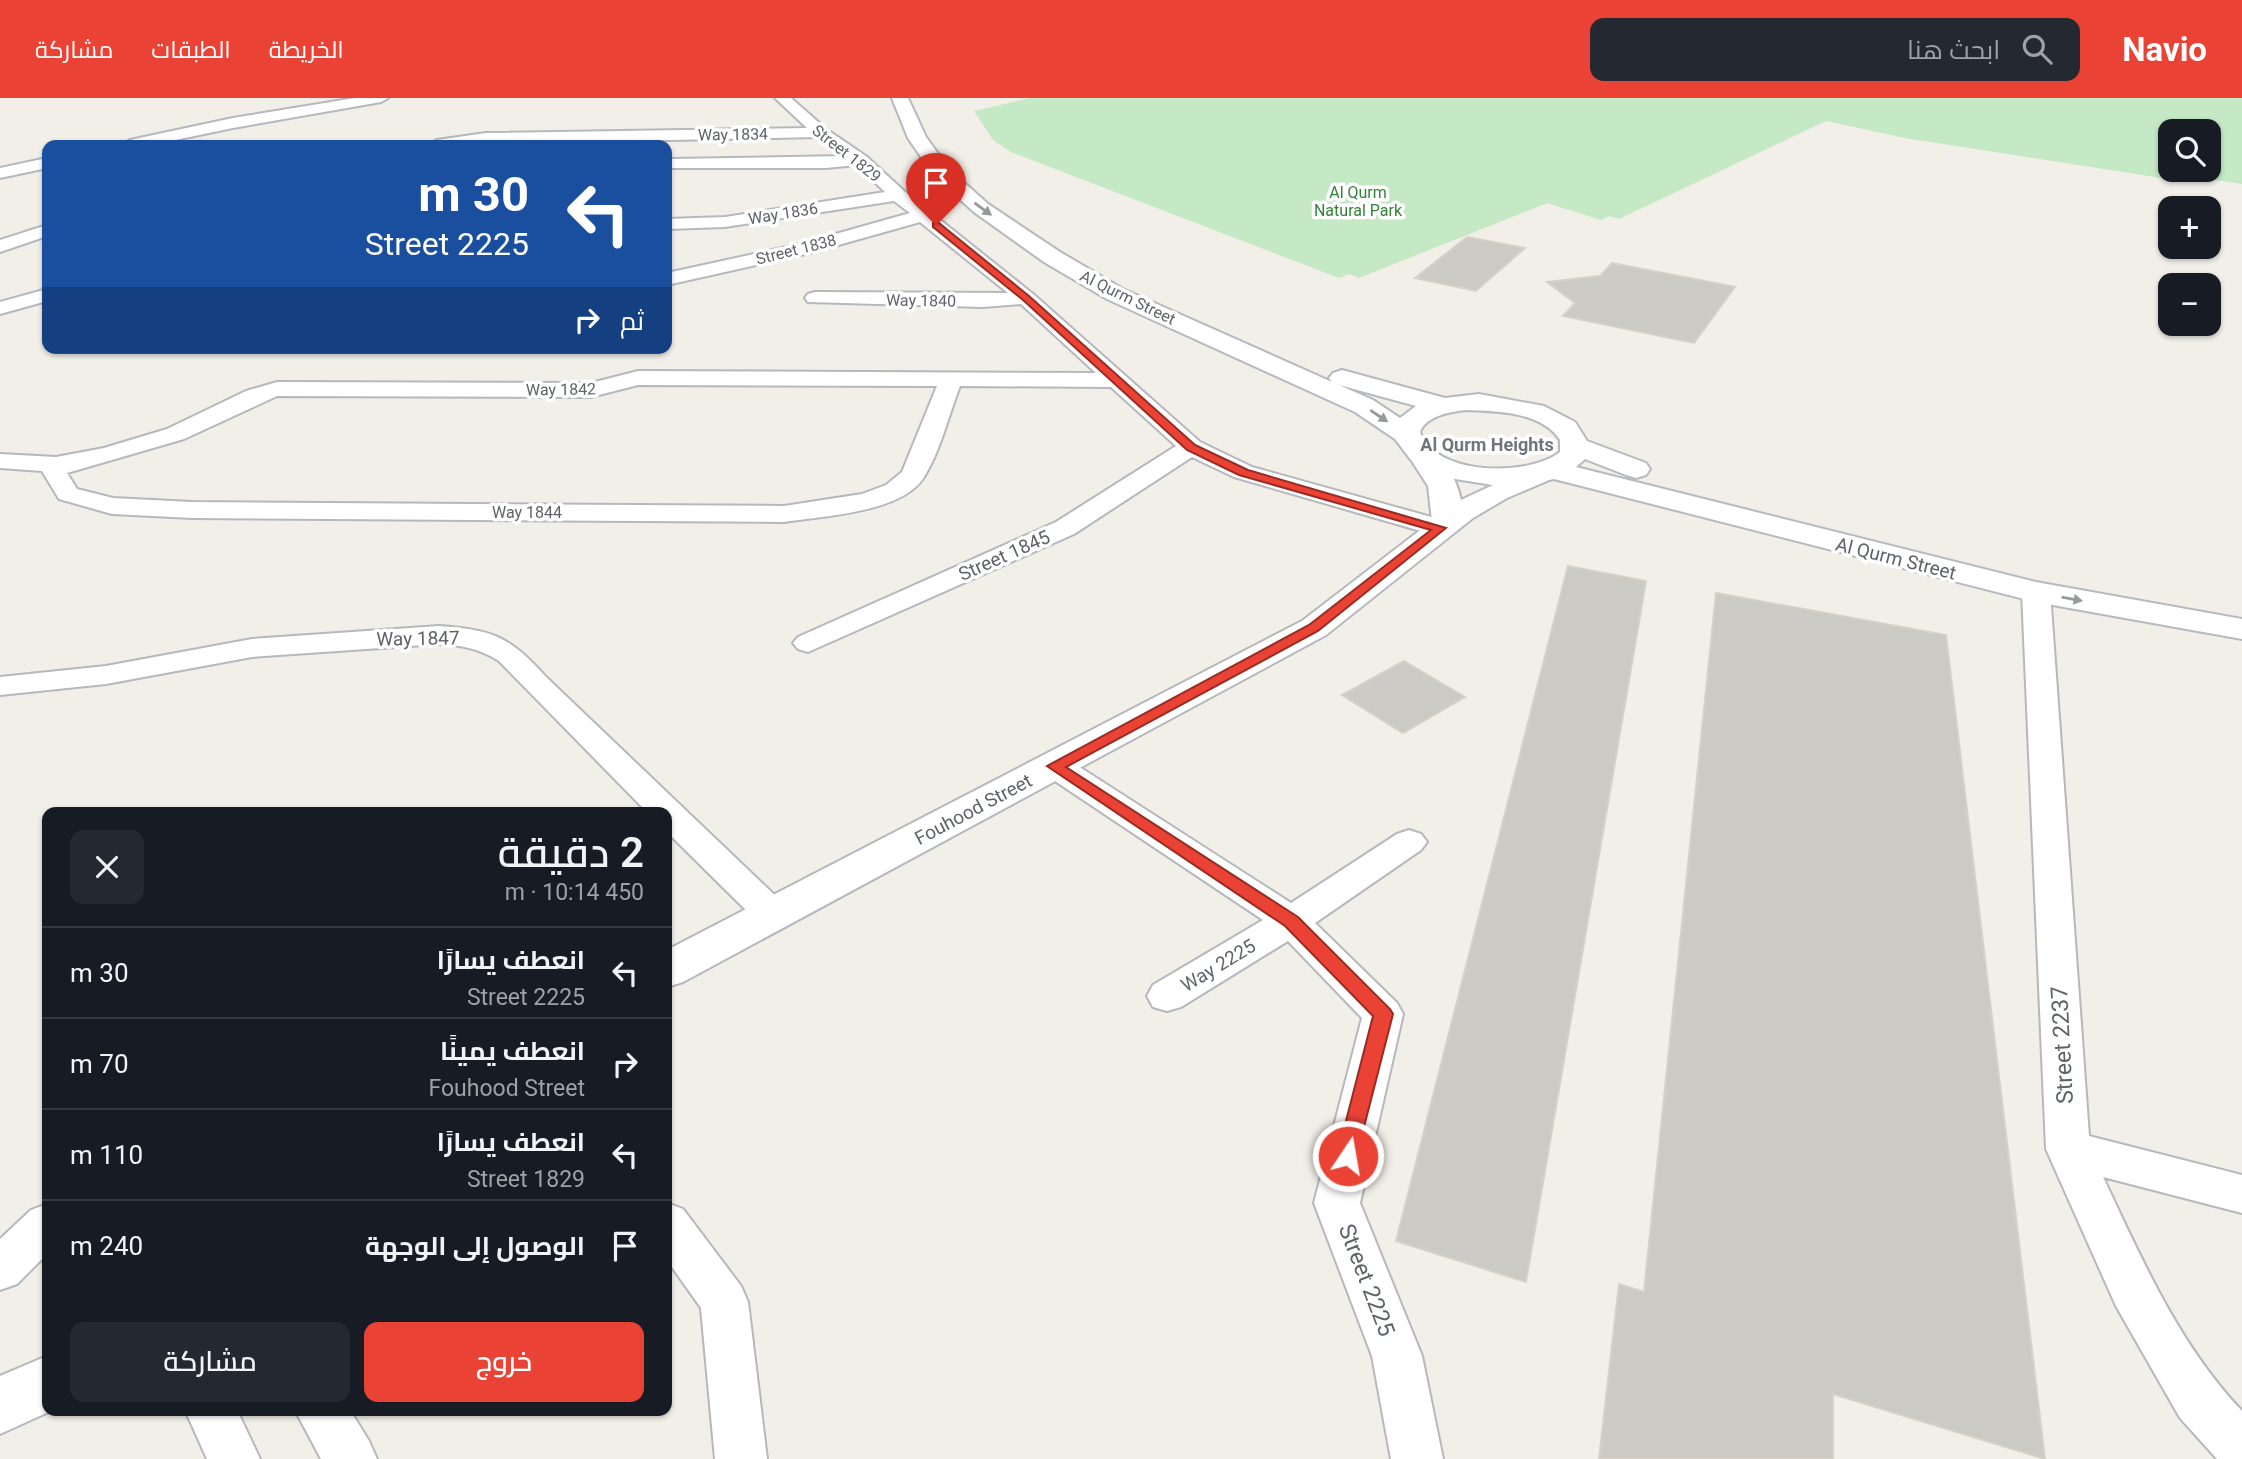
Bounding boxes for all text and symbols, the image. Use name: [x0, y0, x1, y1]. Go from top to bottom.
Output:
search box: [1590, 18, 2080, 81]
icon: search: [2018, 30, 2056, 68]
text: Navio: [2122, 30, 2207, 69]
text: ابحث هنا: [1907, 35, 2000, 65]
text: مشاركة: [35, 36, 113, 64]
text: الطبقات: [151, 36, 231, 64]
text: الخريطة: [269, 36, 344, 64]
map controls: [2158, 119, 2221, 336]
button: search: [2158, 119, 2221, 182]
street label: Street 1829: [808, 121, 885, 186]
street label: Way 1834: [698, 124, 768, 145]
pin: [906, 153, 966, 225]
icon: arrive: [917, 164, 955, 202]
text: 30 m: [418, 166, 529, 223]
icon: left: [553, 168, 644, 259]
park label: Al Qurm Natural Park: [1314, 183, 1403, 220]
button: +: [2158, 196, 2221, 259]
street label: Way 1836: [747, 199, 819, 228]
one-way arrow: [974, 202, 993, 216]
text: Street 2225: [365, 225, 529, 263]
street label: Street 1838: [754, 230, 838, 269]
street label: Al Qurm Street: [1077, 266, 1179, 329]
button: −: [2158, 273, 2221, 336]
street label: Way 1840: [886, 290, 956, 311]
icon: right: [568, 301, 606, 339]
text: ثم: [620, 306, 644, 336]
street label: Way 1842: [526, 379, 596, 400]
one-way arrow: [1370, 409, 1388, 423]
district label: Al Qurm Heights: [1420, 434, 1554, 455]
street label: Way 1844: [492, 503, 562, 522]
street label: Street 1845: [955, 525, 1053, 586]
street label: Al Qurm Street: [1833, 532, 1958, 585]
one-way arrow: [2061, 594, 2083, 605]
street label: Way 1847: [376, 626, 460, 651]
street label: Fouhood Street: [911, 769, 1036, 850]
text: 2 دقيقة: [498, 828, 644, 877]
button: close: [70, 830, 144, 904]
text: 450 m · 10:14: [505, 879, 644, 906]
street label: Way 2225: [1177, 934, 1260, 997]
text: انعطف يسارًا: [437, 945, 585, 975]
icon: left: [606, 954, 644, 992]
text: 30 m: [70, 958, 129, 988]
text: Street 2225: [467, 984, 585, 1011]
street label: Street 2237: [2046, 985, 2079, 1105]
text: انعطف يمينًا: [440, 1036, 585, 1066]
icon: right: [606, 1045, 644, 1083]
text: 70 m: [70, 1049, 129, 1079]
text: Fouhood Street: [428, 1075, 585, 1102]
position arrow: [1311, 1119, 1385, 1193]
text: انعطف يسارًا: [437, 1127, 585, 1157]
icon: left: [606, 1136, 644, 1174]
text: 110 m: [70, 1140, 143, 1170]
text: Street 1829: [467, 1166, 585, 1193]
street label: Street 2225: [1333, 1220, 1400, 1340]
icon: arrive: [606, 1227, 644, 1265]
text: 240 m: [70, 1231, 143, 1261]
text: الوصول إلى الوجهة: [365, 1231, 585, 1261]
button: مشاركة: [70, 1322, 350, 1402]
button: خروج: [364, 1322, 644, 1402]

